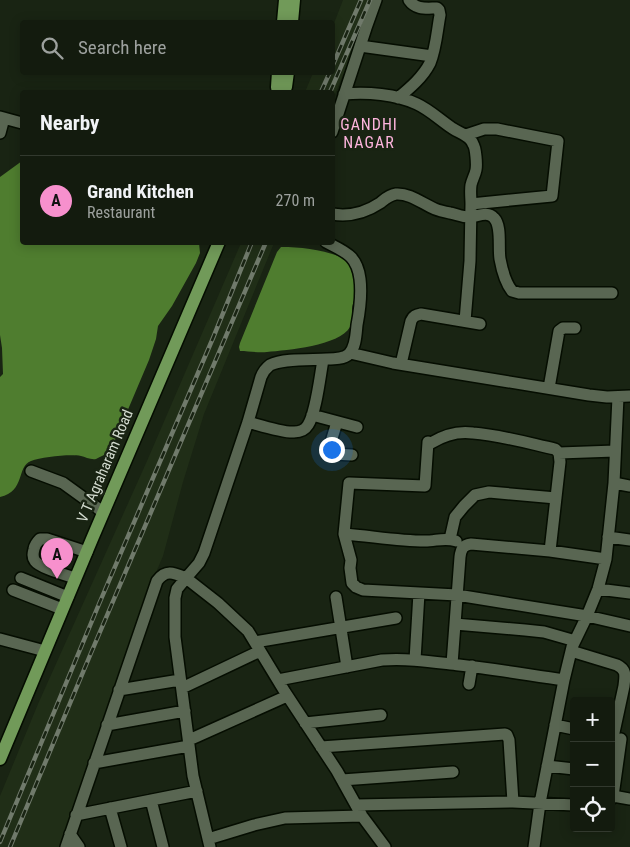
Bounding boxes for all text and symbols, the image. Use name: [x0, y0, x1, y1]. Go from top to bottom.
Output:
search box: [20, 20, 335, 75]
icon: search: [38, 34, 66, 62]
text: Search here: [78, 36, 166, 59]
text: Nearby: [40, 111, 99, 135]
district label: GANDHI NAGAR: [340, 115, 398, 152]
text: Grand Kitchen: [87, 180, 194, 203]
text: A: [51, 191, 61, 210]
text: 270 m: [276, 191, 315, 210]
text: Restaurant: [87, 203, 155, 222]
street label: V T Agraharam Road: [73, 407, 137, 525]
your location: [319, 437, 345, 463]
pin: A: [41, 538, 73, 579]
map controls: [570, 697, 615, 832]
button: +: [570, 697, 615, 742]
button: −: [570, 742, 615, 787]
button: locate: [570, 787, 615, 832]

